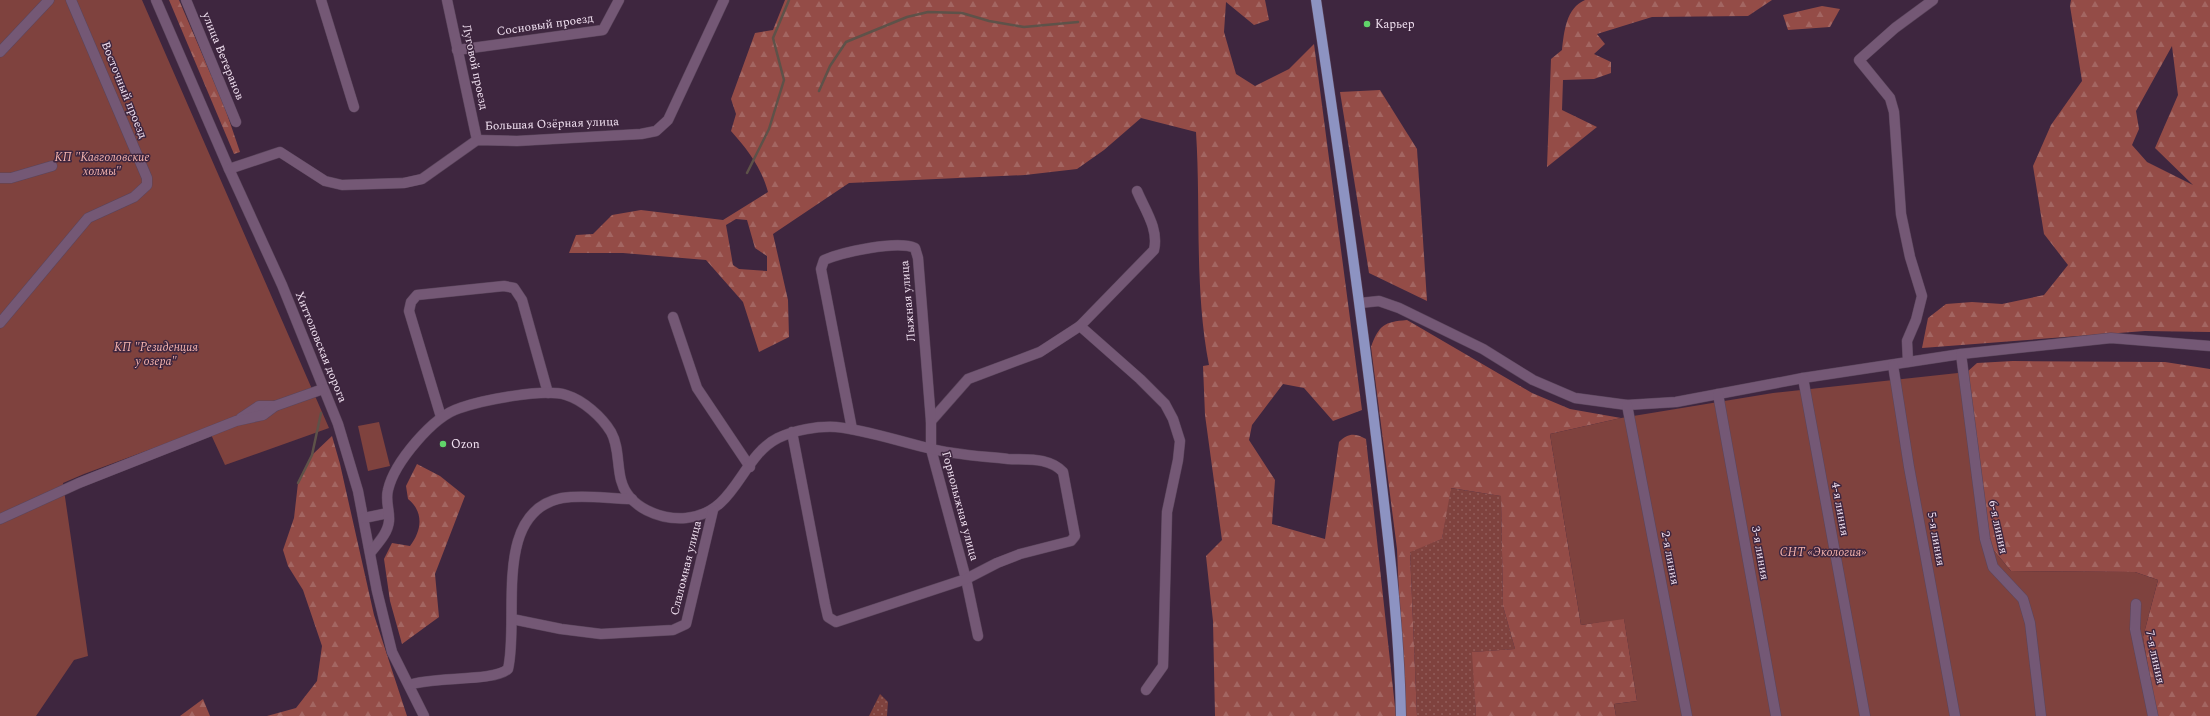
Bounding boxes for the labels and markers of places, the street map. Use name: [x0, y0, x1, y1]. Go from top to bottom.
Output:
place label: Карьер: [1375, 15, 1415, 34]
marker: Карьер: [1362, 19, 1372, 29]
place label: Ozon: [451, 435, 480, 454]
marker: Ozon: [438, 439, 448, 449]

